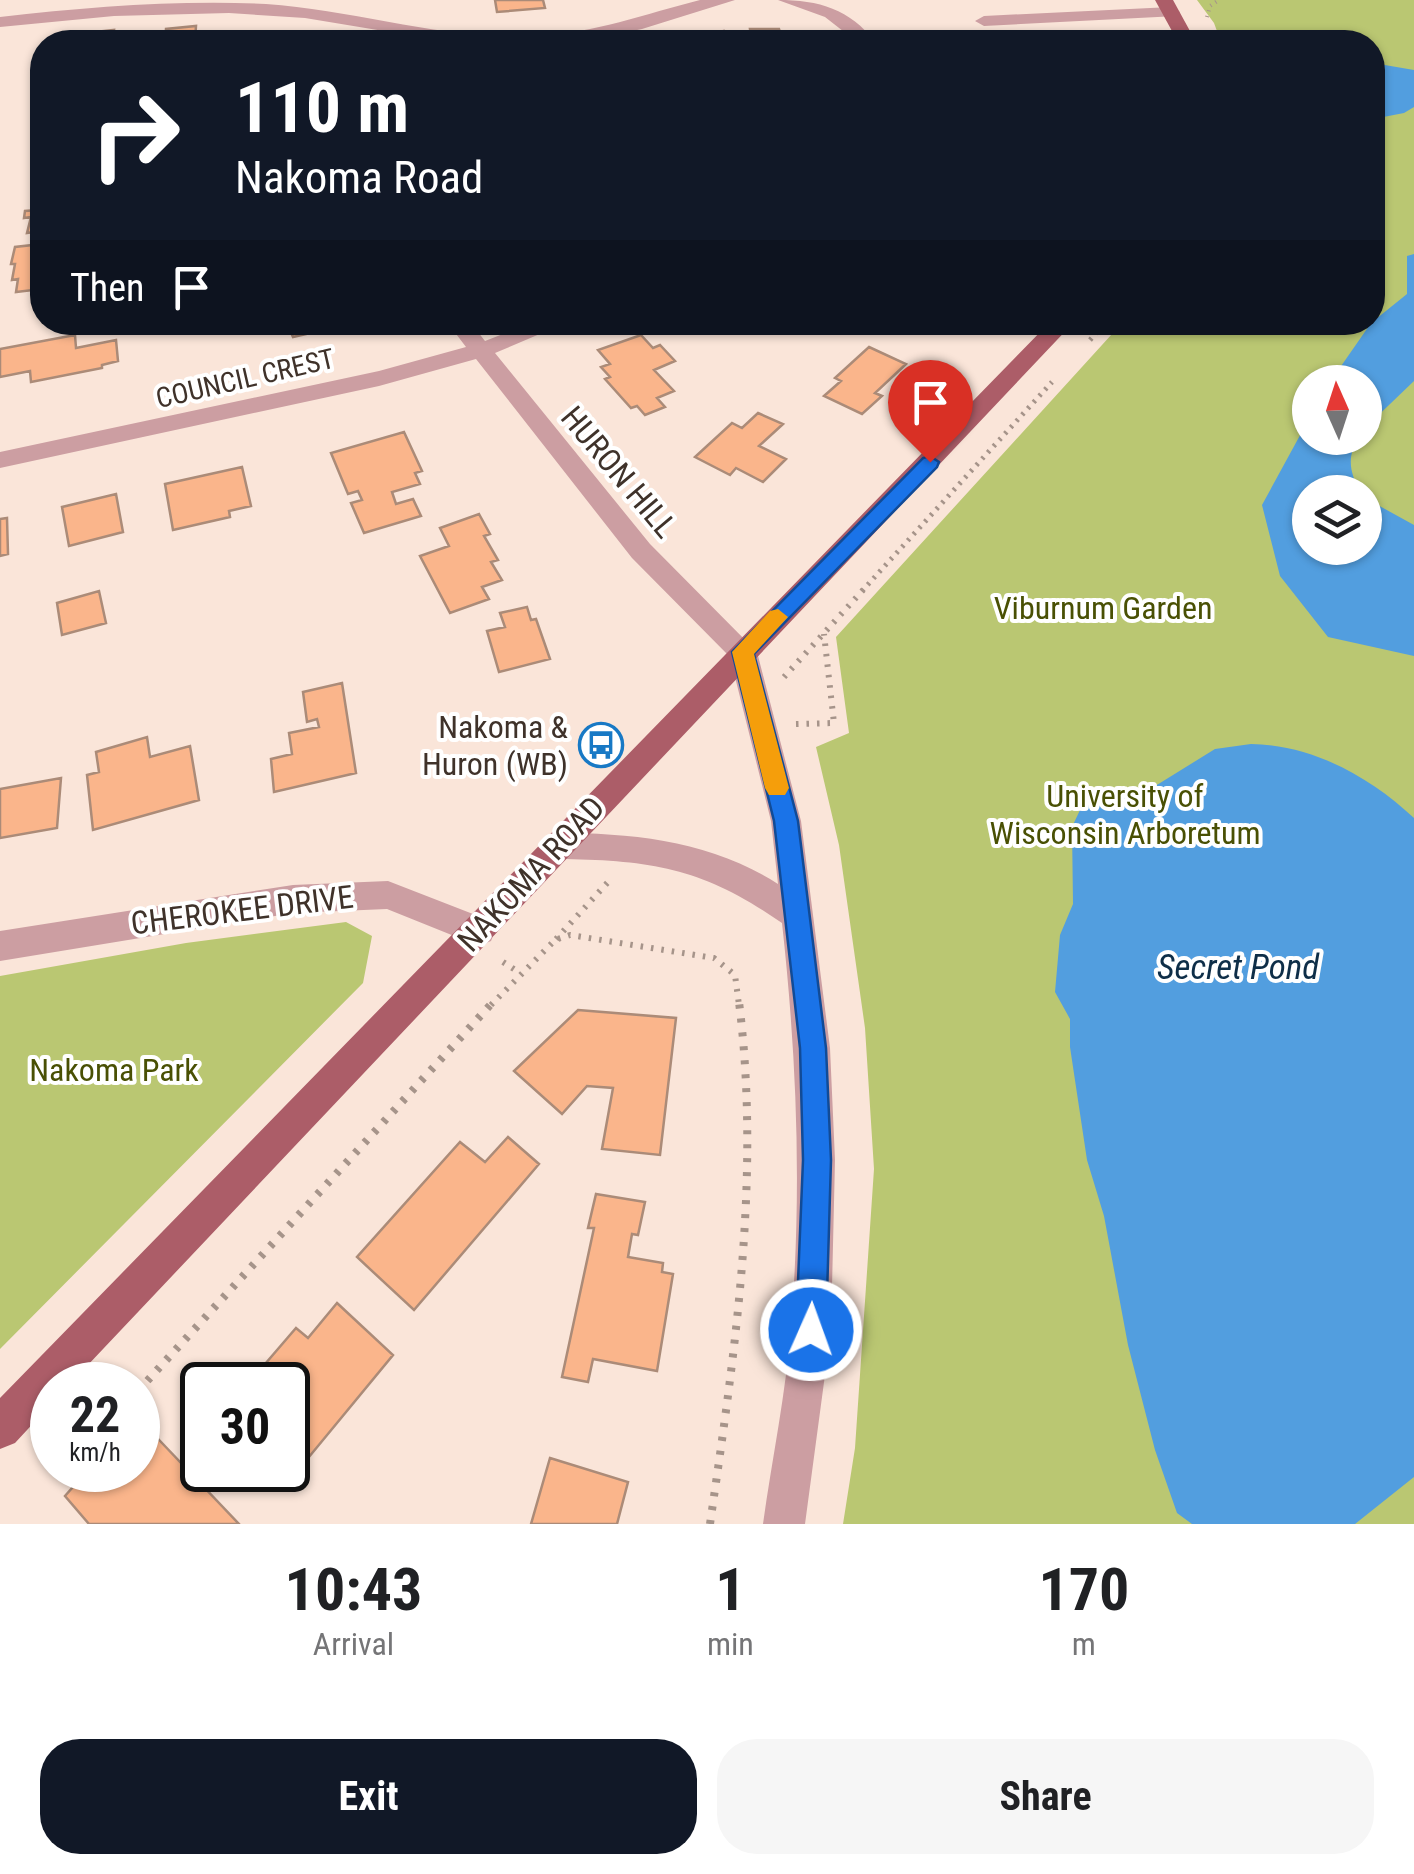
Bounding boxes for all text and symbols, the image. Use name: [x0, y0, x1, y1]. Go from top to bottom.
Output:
text: 110 m: [235, 67, 409, 149]
icon: right: [70, 70, 200, 200]
text: Nakoma Road: [235, 151, 483, 204]
icon: arrive: [164, 260, 219, 315]
text: Then: [70, 266, 144, 310]
street label: COUNCIL CREST: [153, 342, 338, 415]
pin: [888, 360, 973, 463]
north arrow: [1292, 365, 1382, 455]
map controls: [1292, 365, 1382, 565]
icon: arrive: [903, 375, 958, 430]
street label: HURON HILL: [553, 399, 685, 545]
button: layers: [1292, 475, 1382, 565]
park label: Viburnum Garden: [994, 589, 1212, 627]
place label: Nakoma & Huron (WB): [422, 708, 569, 783]
bus stop icon: Nakoma & Huron (WB): [578, 722, 624, 768]
park label: University of Wisconsin Arboretum: [990, 777, 1260, 852]
street label: NAKOMA ROAD: [450, 789, 612, 959]
street label: CHEROKEE DRIVE: [129, 878, 355, 942]
water label: Secret Pond: [1157, 947, 1320, 988]
park label: Nakoma Park: [29, 1051, 199, 1089]
position arrow: [759, 1278, 863, 1382]
speed limit sign: 30: [180, 1362, 310, 1492]
text: 22: [70, 1386, 120, 1444]
text: km/h: [69, 1438, 121, 1467]
text: 10:43: [285, 1554, 422, 1625]
text: 1: [715, 1554, 746, 1625]
text: 170: [1038, 1554, 1129, 1625]
text: Arrival: [313, 1625, 394, 1663]
text: min: [707, 1625, 754, 1663]
text: m: [1072, 1625, 1096, 1663]
button: Exit: [40, 1739, 697, 1854]
button: Share: [717, 1739, 1374, 1854]

